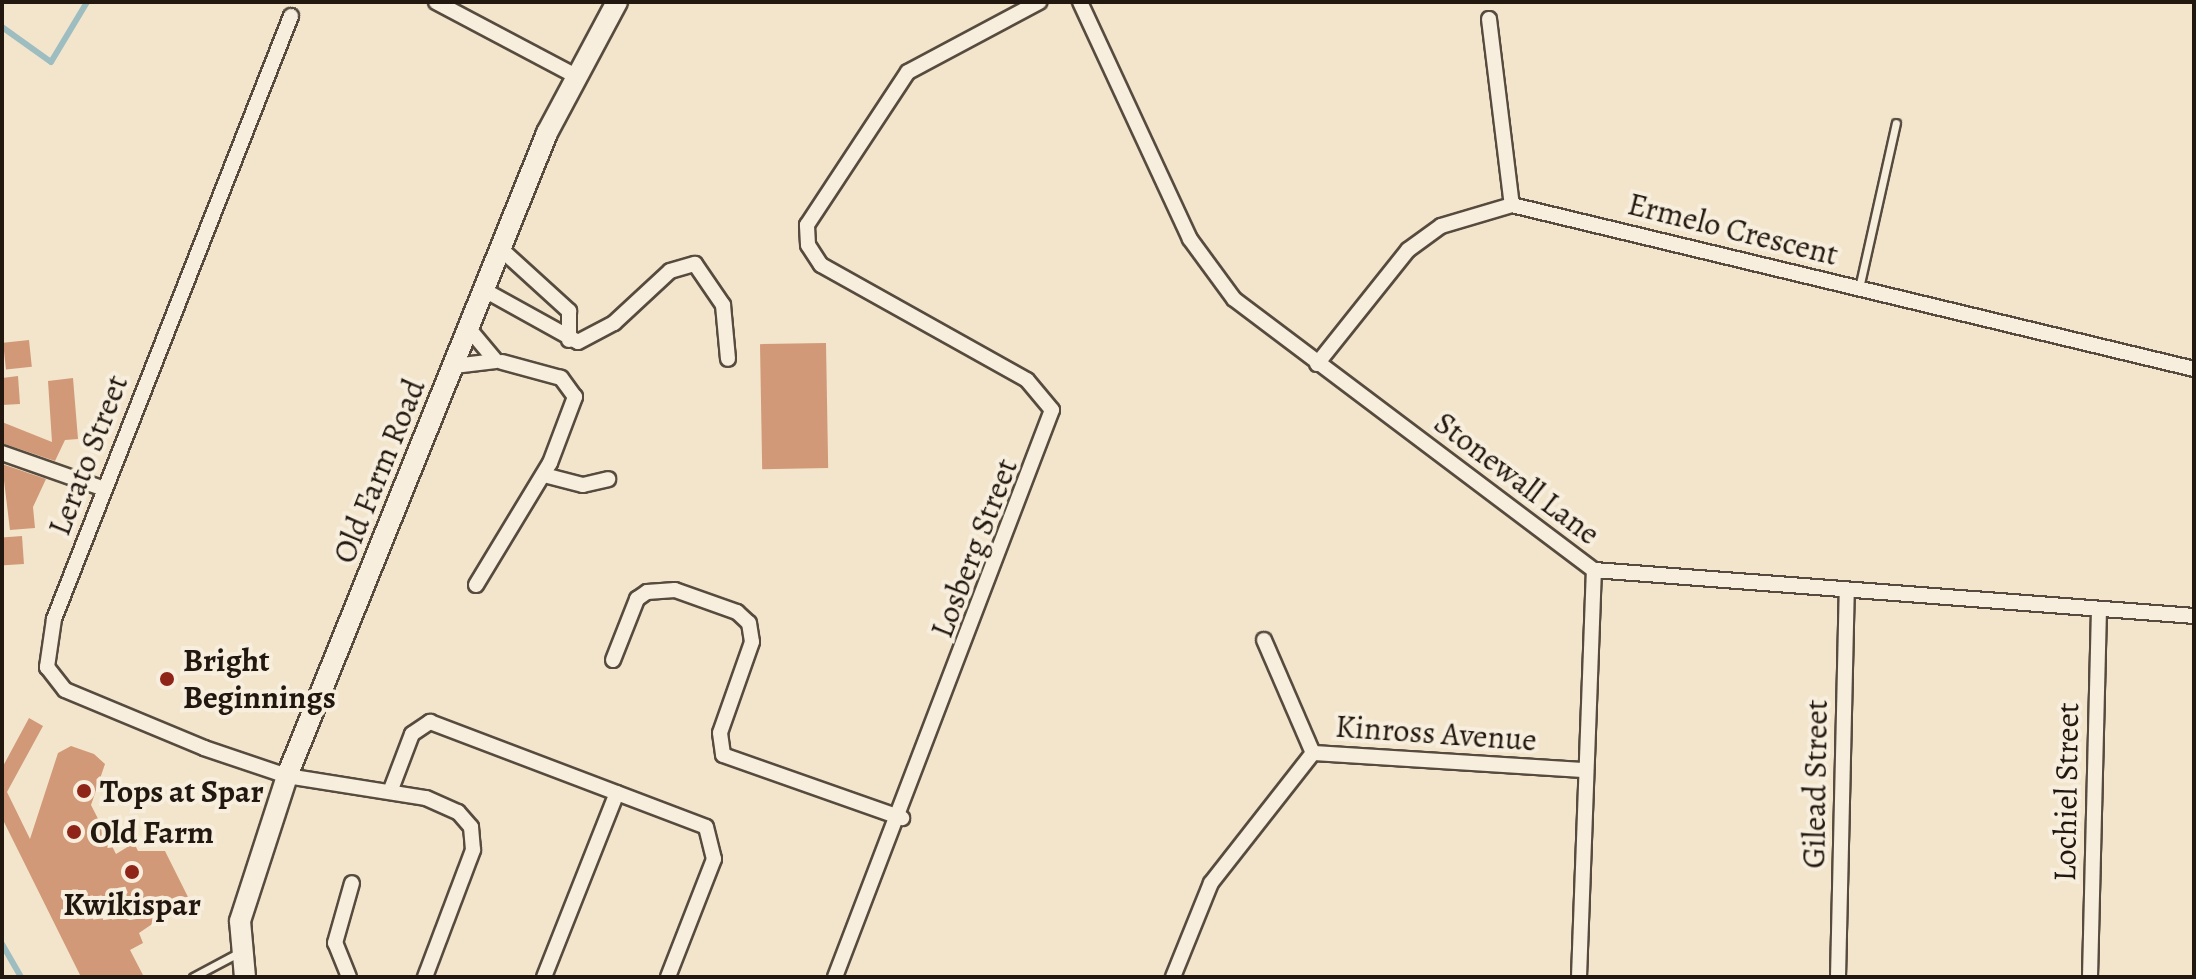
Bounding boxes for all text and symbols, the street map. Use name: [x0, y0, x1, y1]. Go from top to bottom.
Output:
street label: Ermelo Crescent: [1624, 184, 1842, 274]
street label: Lerato Street: [40, 369, 136, 541]
street label: Old Farm Road: [325, 373, 433, 569]
street label: Stonewall Lane: [1427, 403, 1607, 553]
street label: Losberg Street: [922, 453, 1026, 643]
place label: Bright Beginnings: [183, 642, 336, 717]
marker: Bright Beginnings: [158, 670, 176, 688]
street label: Gilead Street: [1794, 699, 1836, 869]
street label: Lochiel Street: [2045, 702, 2087, 882]
street label: Kinross Avenue: [1334, 707, 1538, 759]
place label: Tops at Spar: [100, 772, 264, 810]
marker: Tops at Spar: [75, 782, 93, 800]
place label: Old Farm: [90, 813, 214, 851]
marker: Old Farm: [65, 823, 83, 841]
marker: Kwikispar: [123, 863, 141, 881]
place label: Kwikispar: [63, 885, 201, 923]

